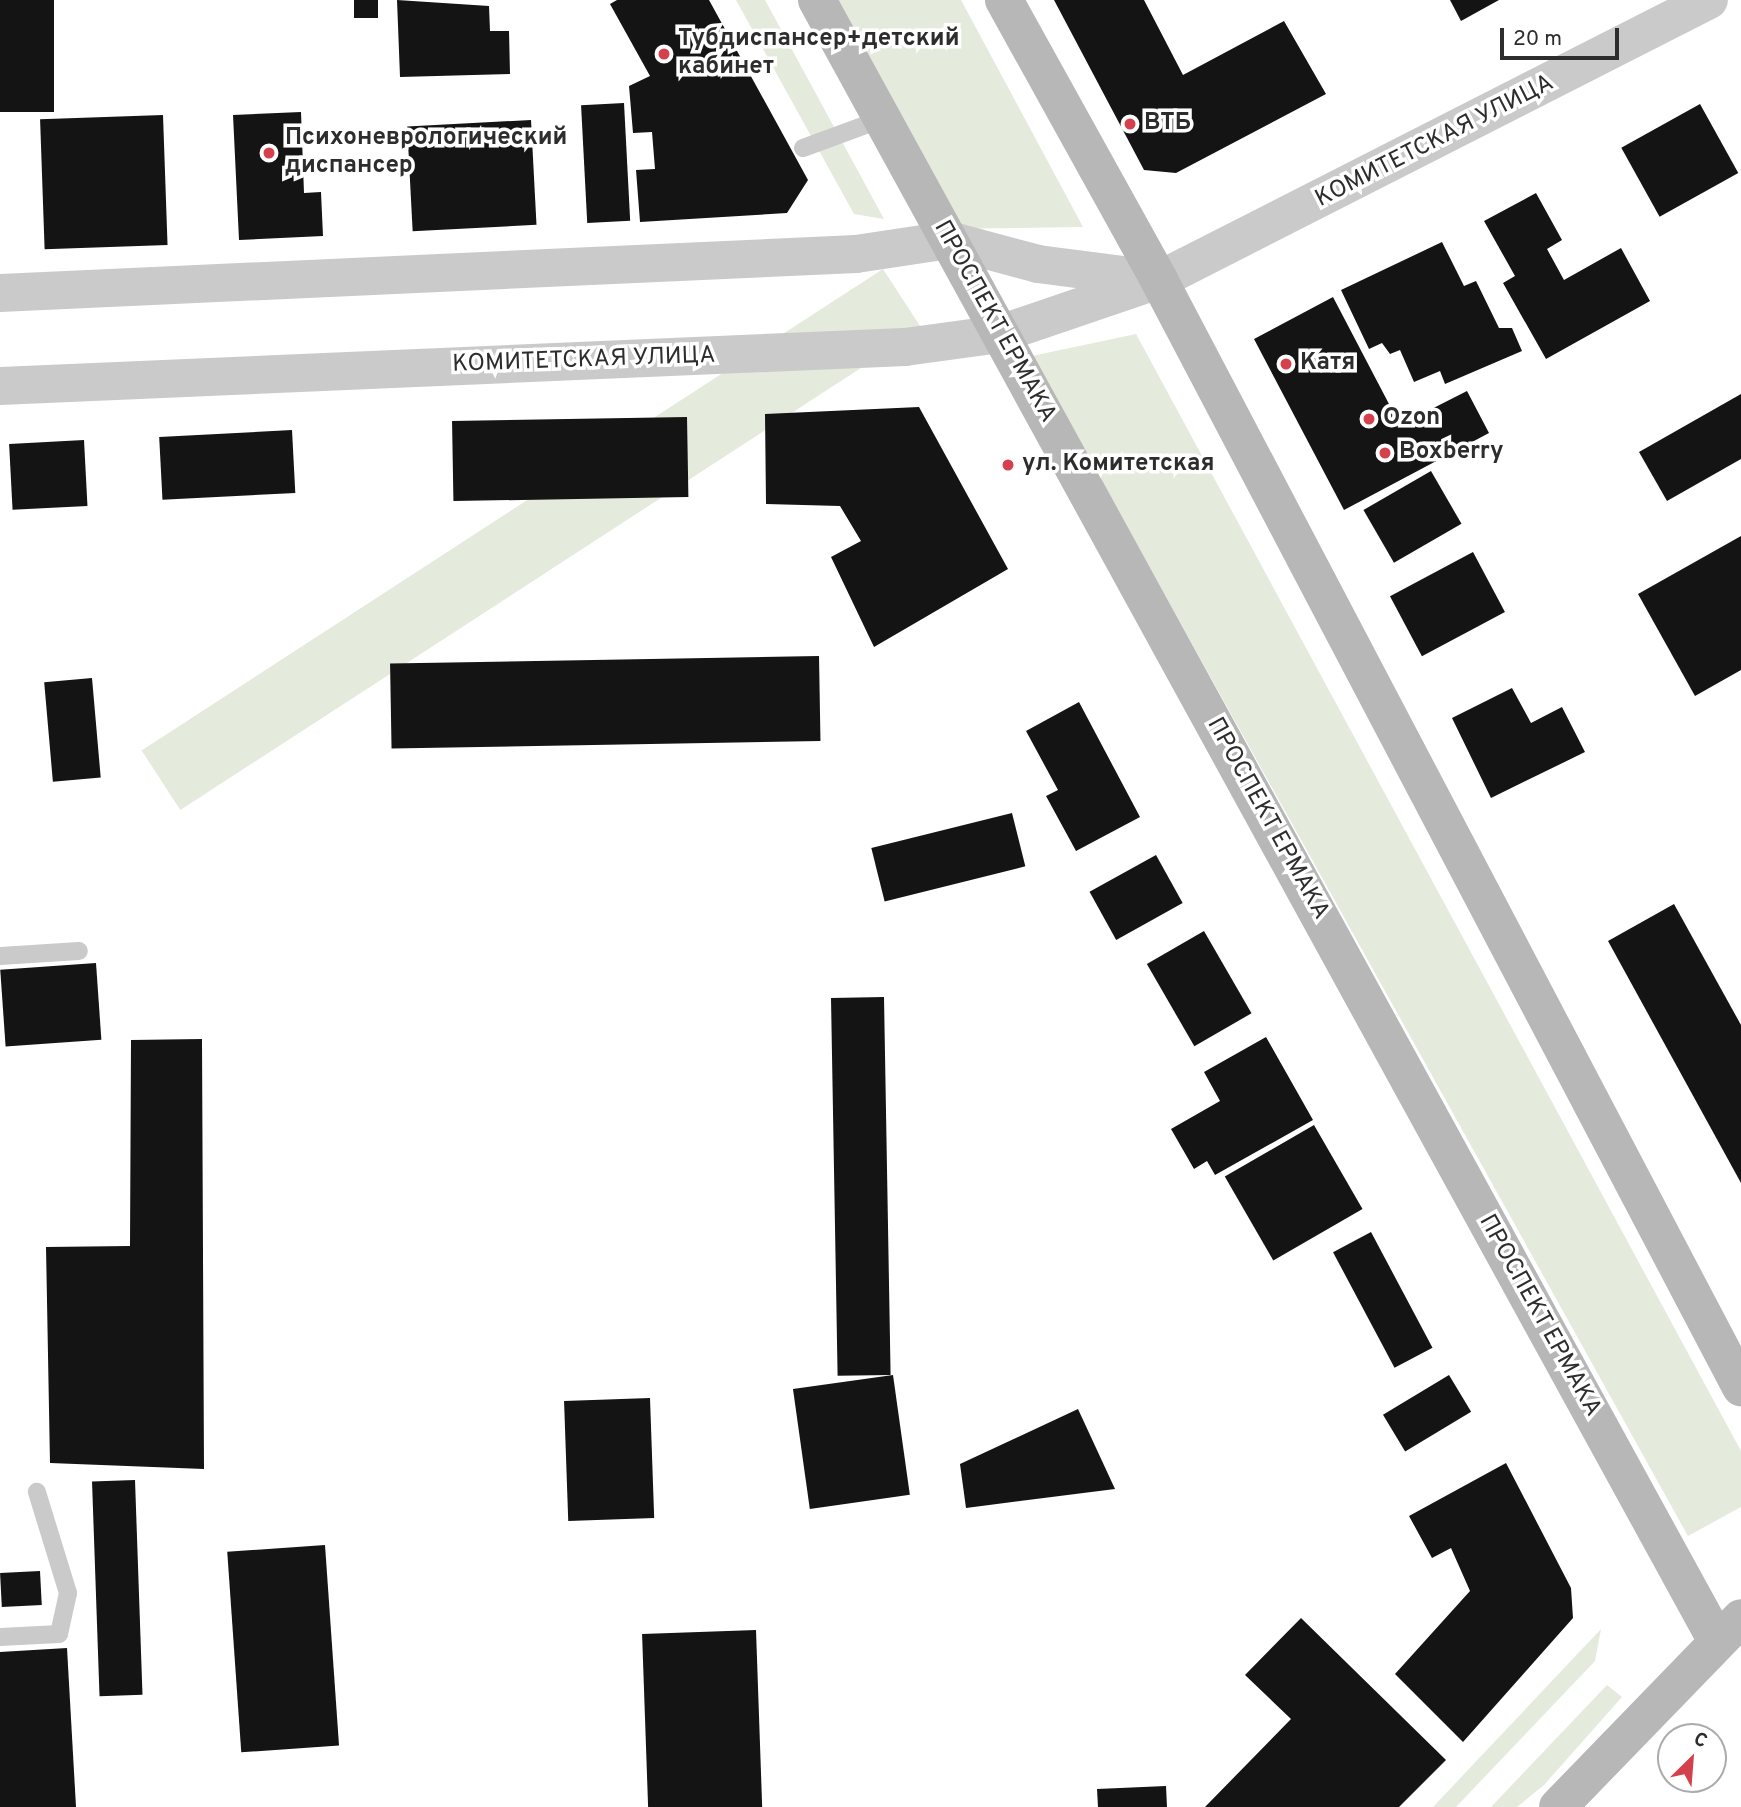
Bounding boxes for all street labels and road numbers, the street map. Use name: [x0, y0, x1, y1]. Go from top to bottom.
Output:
street label: КОМИТЕТСКАЯ УЛИЦА: [1311, 69, 1559, 215]
street label: ПРОСПЕКТ ЕРМАКА: [926, 216, 1062, 428]
street label: КОМИТЕТСКАЯ УЛИЦА: [452, 342, 716, 380]
street label: ПРОСПЕКТ ЕРМАКА: [1199, 713, 1335, 925]
street label: ПРОСПЕКТ ЕРМАКА: [1471, 1210, 1607, 1422]

